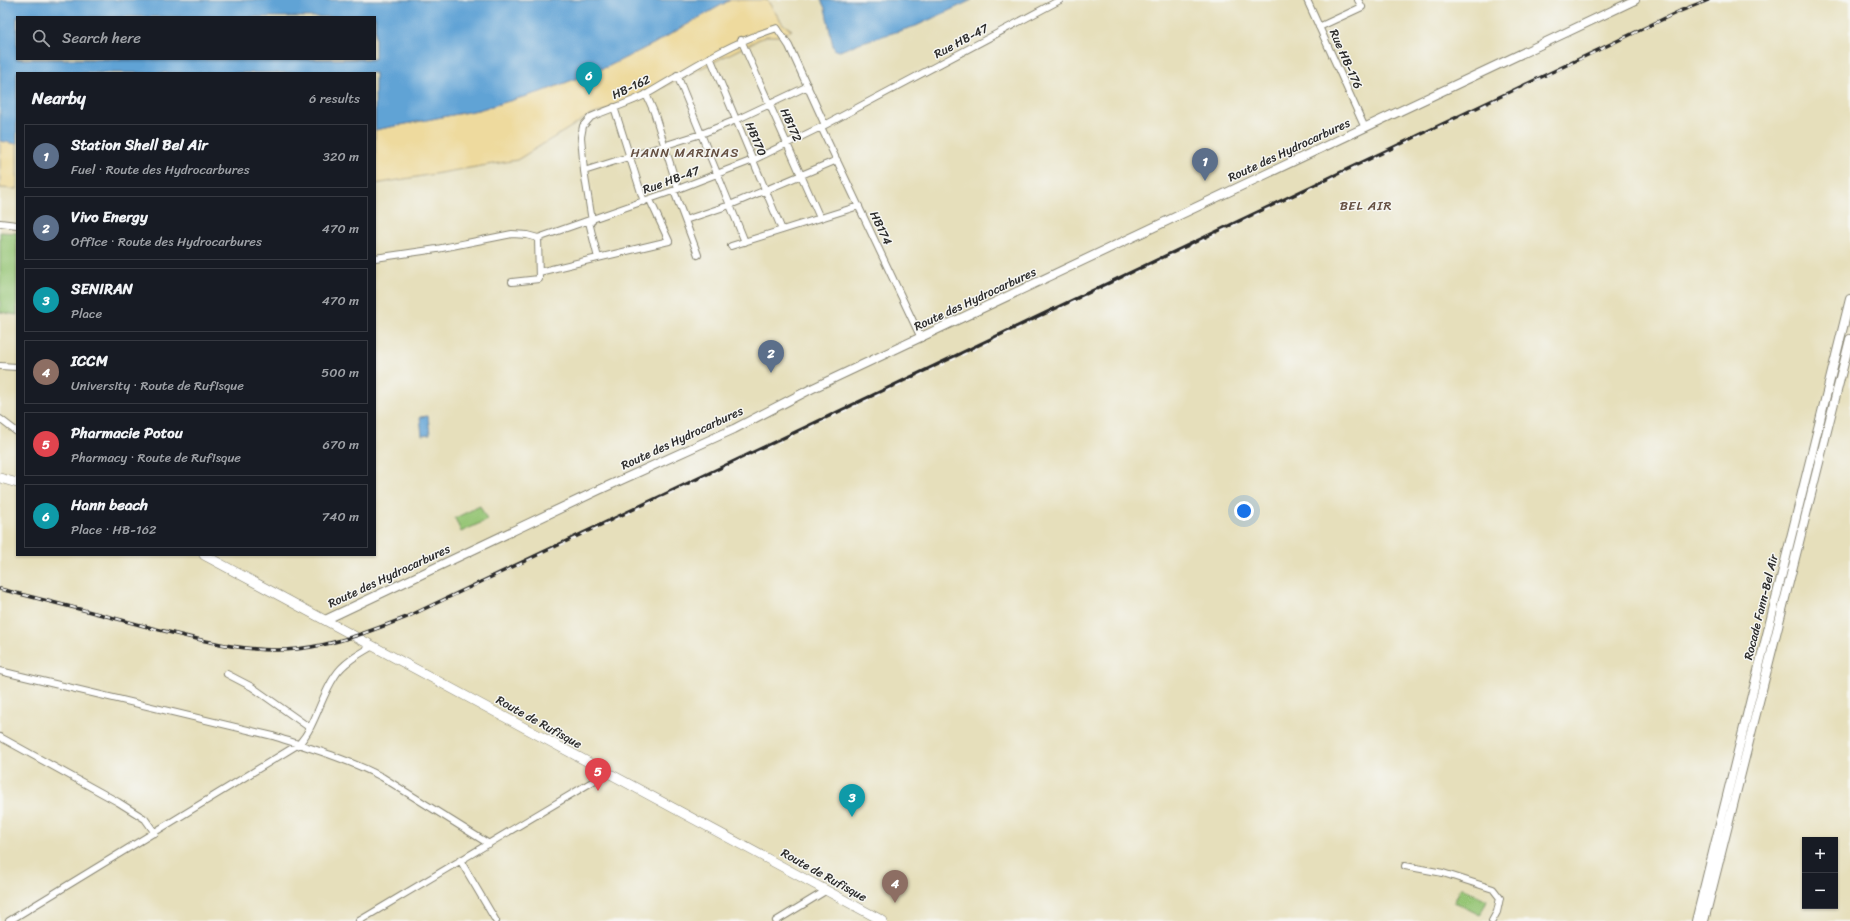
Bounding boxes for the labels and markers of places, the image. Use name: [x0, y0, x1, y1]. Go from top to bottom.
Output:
pin: 6: [576, 62, 602, 95]
pin: 1: [1192, 148, 1218, 181]
pin: 2: [758, 340, 784, 373]
pin: 5: [585, 758, 611, 791]
pin: 3: [839, 784, 865, 817]
pin: 4: [882, 870, 908, 903]

